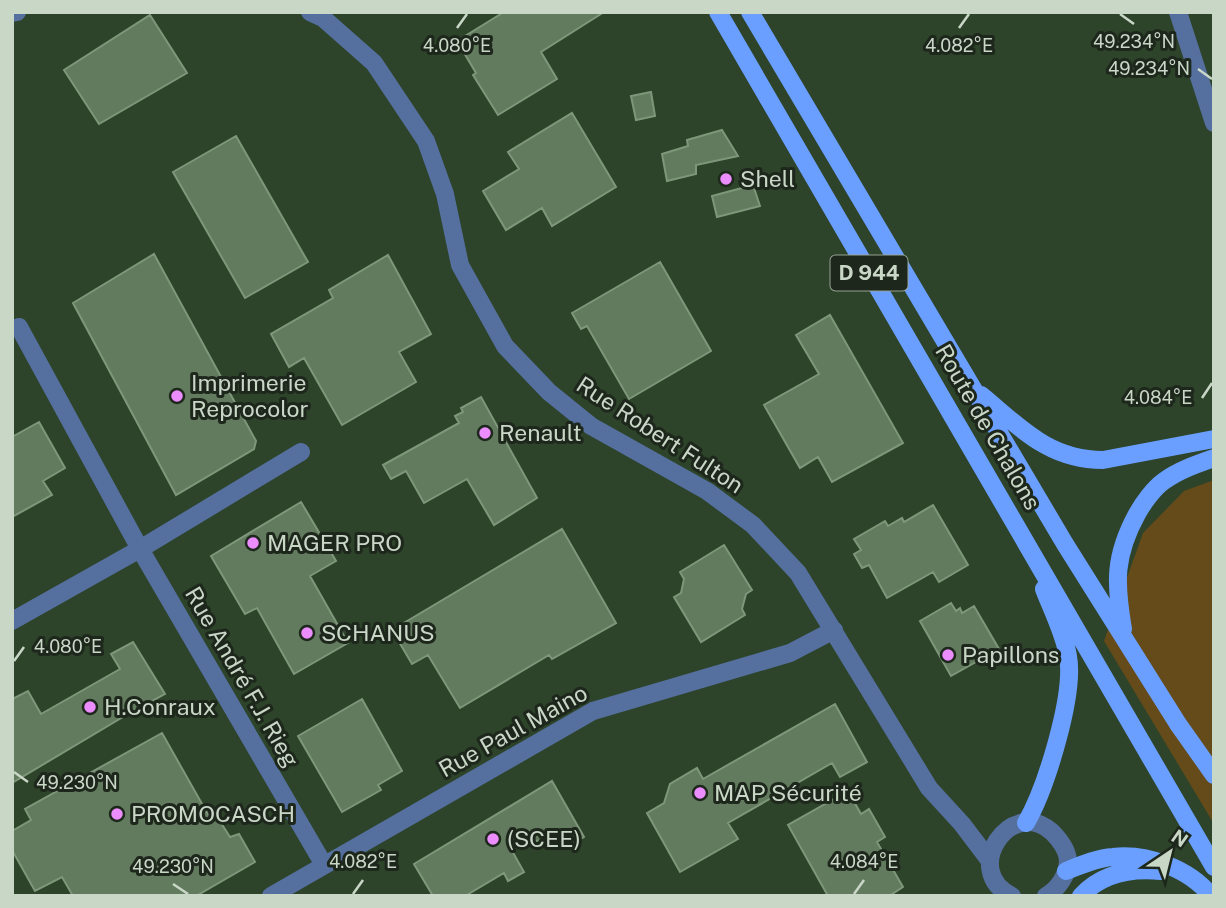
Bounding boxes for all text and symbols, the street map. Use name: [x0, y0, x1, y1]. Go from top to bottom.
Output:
text: 49.234°N: [1093, 31, 1175, 52]
text: 4.080°E: [423, 35, 491, 56]
text: 4.082°E: [925, 35, 993, 56]
text: 49.234°N: [1108, 58, 1190, 79]
place label: Shell: [740, 165, 795, 192]
marker: Shell: [718, 171, 734, 187]
road number: D 944: [830, 256, 908, 290]
street label: Route de Chalons: [930, 339, 1047, 514]
place label: Imprimerie Reprocolor: [191, 369, 309, 422]
street label: Rue Robert Fulton: [572, 371, 749, 499]
text: 4.084°E: [1124, 387, 1192, 408]
marker: Imprimerie Reprocolor: [169, 388, 185, 404]
place label: Renault: [499, 419, 582, 446]
marker: Renault: [477, 425, 493, 441]
place label: MAGER PRO: [267, 529, 402, 556]
marker: MAGER PRO: [245, 535, 261, 551]
street label: Rue André F.J. Rieg: [180, 582, 305, 772]
place label: SCHANUS: [321, 619, 435, 646]
marker: SCHANUS: [299, 625, 315, 641]
text: 4.080°E: [34, 636, 102, 657]
place label: Papillons: [962, 641, 1060, 668]
marker: Papillons: [940, 647, 956, 663]
street label: Rue Paul Maino: [434, 679, 592, 782]
place label: H.Conraux: [104, 693, 216, 720]
marker: H.Conraux: [82, 699, 98, 715]
text: 49.230°N: [36, 772, 118, 793]
place label: MAP Sécurité: [714, 779, 862, 806]
marker: MAP Sécurité: [692, 785, 708, 801]
place label: PROMOCASCH: [131, 800, 295, 827]
marker: PROMOCASCH: [109, 806, 125, 822]
north arrow: [1135, 817, 1205, 887]
place label: (SCEE): [507, 825, 581, 852]
text: N: [1167, 825, 1192, 851]
marker: (SCEE): [485, 831, 501, 847]
text: 4.082°E: [329, 851, 397, 872]
text: 4.084°E: [830, 851, 898, 872]
text: 49.230°N: [132, 856, 214, 877]

